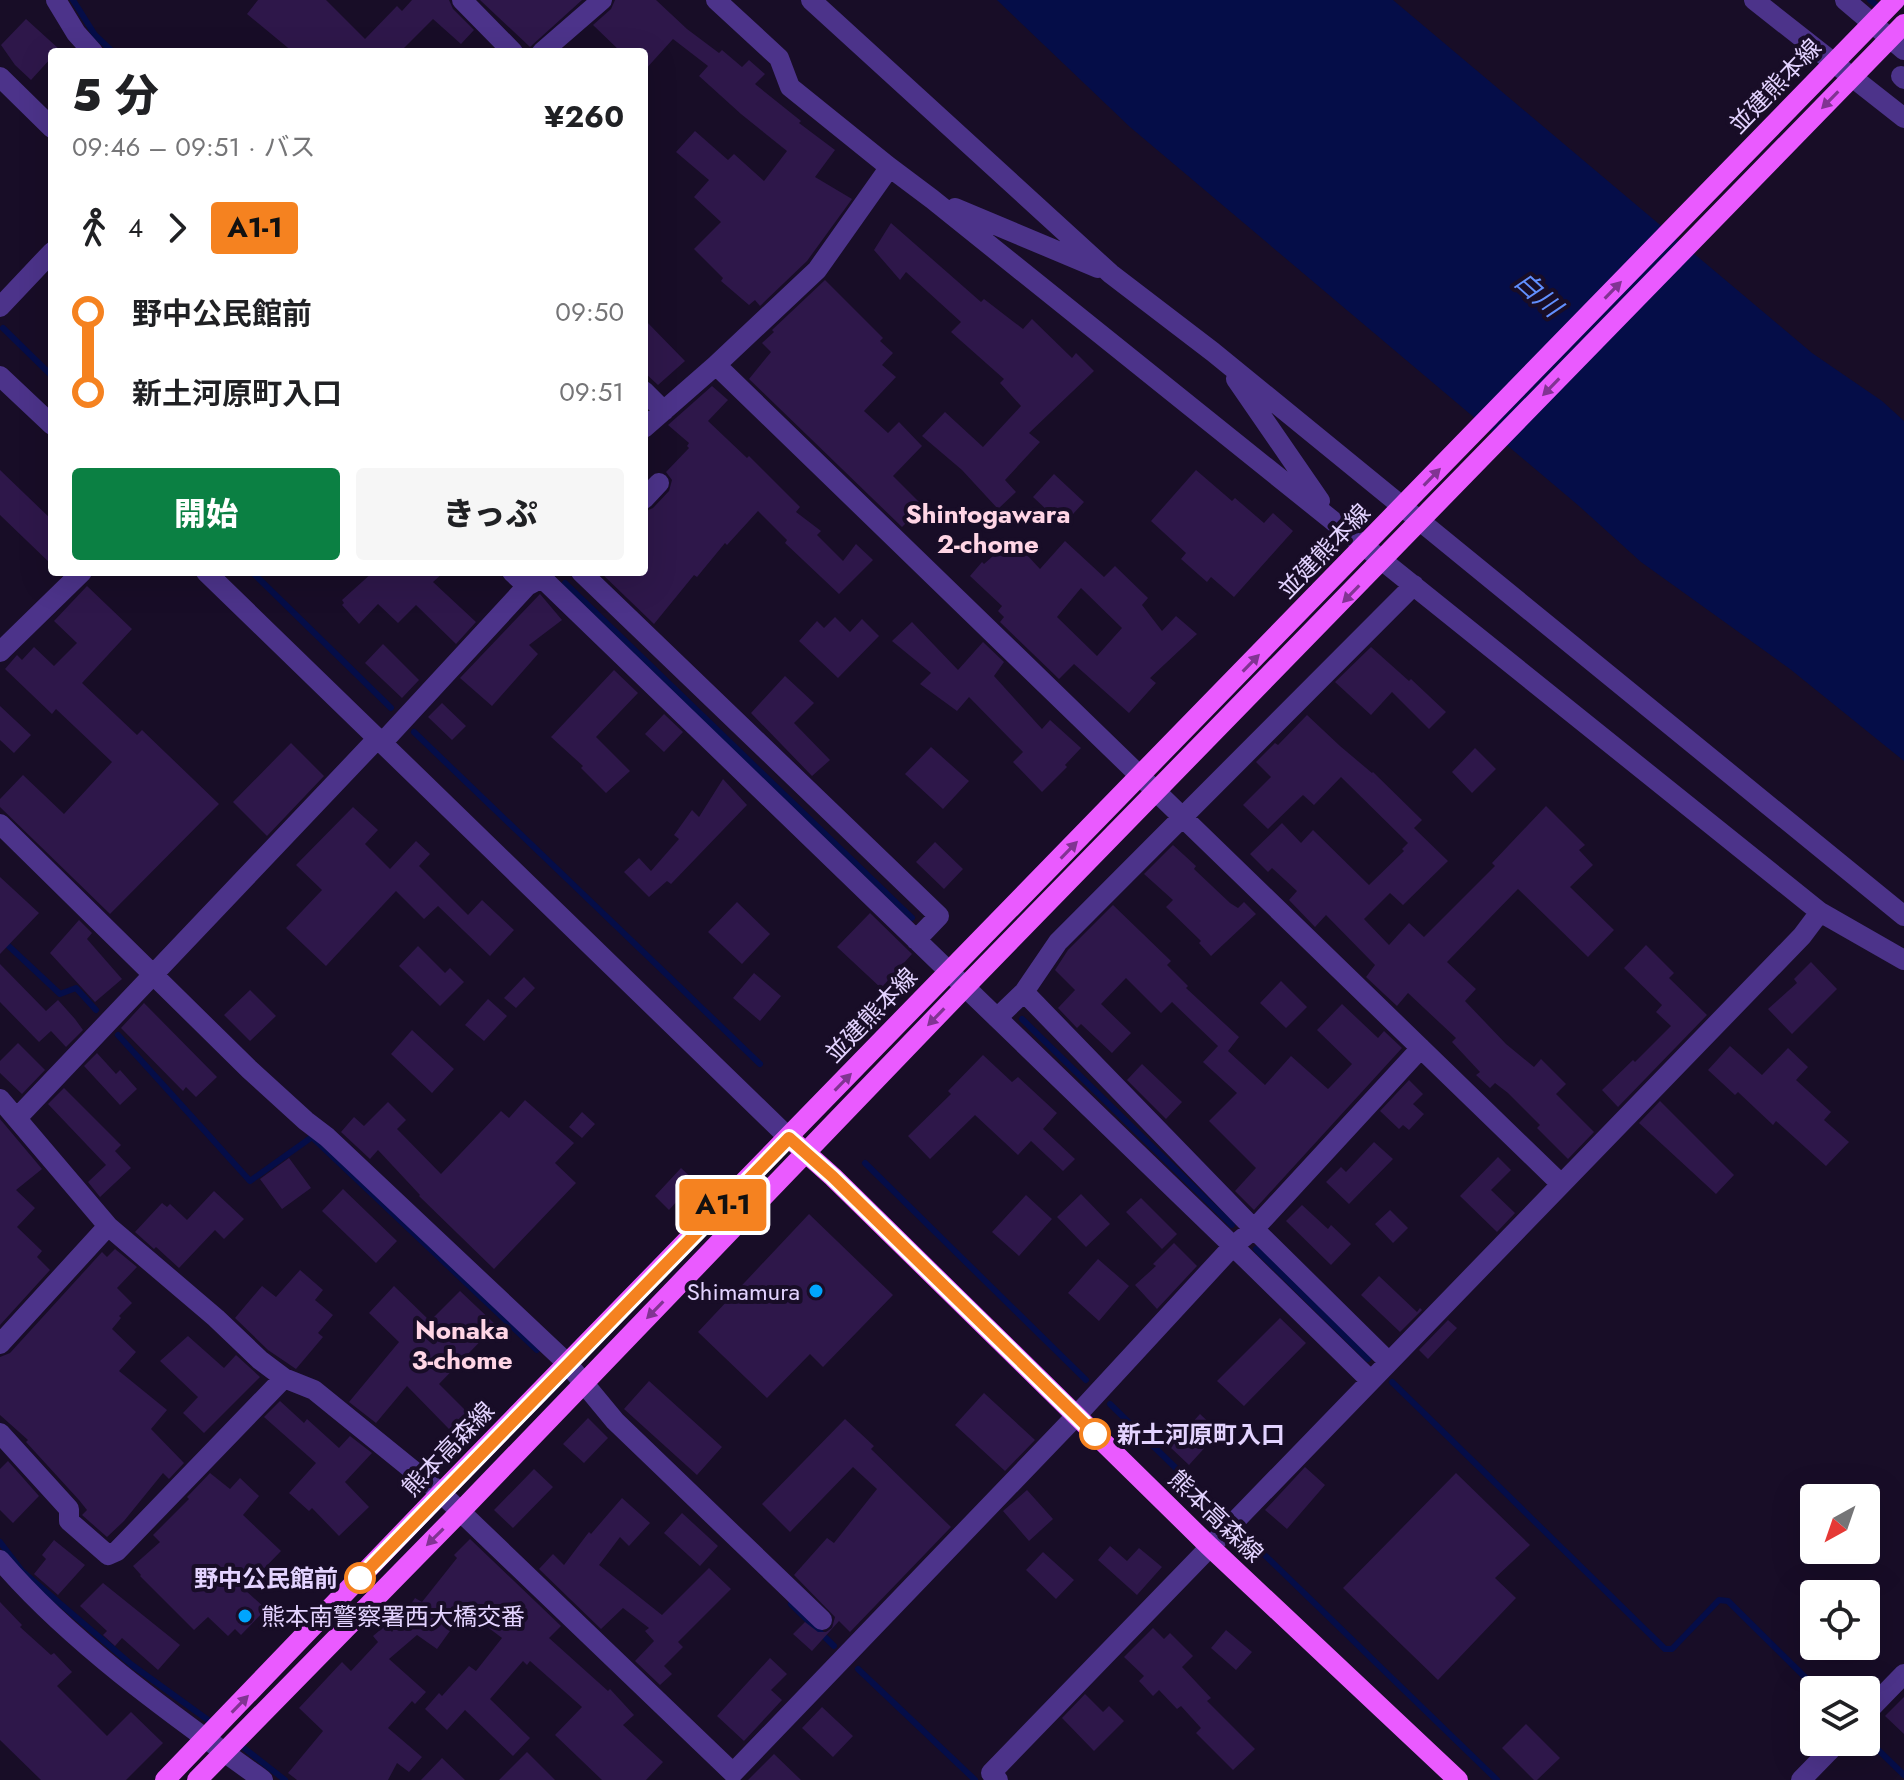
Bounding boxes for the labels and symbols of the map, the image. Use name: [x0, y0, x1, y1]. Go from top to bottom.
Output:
street label: 並建熊本線: [1721, 31, 1829, 141]
one-way arrow: [1821, 90, 1840, 109]
water label: 白川: [1506, 262, 1572, 328]
one-way arrow: [1604, 281, 1622, 300]
one-way arrow: [1543, 377, 1561, 396]
one-way arrow: [1422, 468, 1441, 487]
district label: Shintogawara 2-chome: [905, 495, 1071, 563]
street label: 並建熊本線: [1270, 496, 1378, 606]
one-way arrow: [1342, 584, 1360, 603]
one-way arrow: [1241, 654, 1259, 673]
one-way arrow: [1059, 841, 1078, 860]
street label: 並建熊本線: [817, 960, 925, 1070]
one-way arrow: [927, 1007, 946, 1026]
one-way arrow: [834, 1073, 852, 1092]
line badge: A1-1: [667, 1179, 779, 1231]
place label: Shimamura: [687, 1274, 800, 1309]
marker: Shimamura: [807, 1282, 825, 1300]
one-way arrow: [646, 1300, 665, 1319]
district label: Nonaka 3-chome: [411, 1311, 513, 1379]
street label: 熊本高森線: [394, 1394, 502, 1504]
place label: 新土河原町入口: [1117, 1417, 1285, 1452]
marker: 新土河原町入口: [1080, 1419, 1110, 1449]
street label: 熊本高森線: [1161, 1462, 1271, 1570]
north arrow: [1800, 1484, 1880, 1564]
one-way arrow: [427, 1527, 445, 1546]
place label: 野中公民館前: [194, 1561, 338, 1596]
marker: 野中公民館前: [345, 1563, 375, 1593]
place label: 熊本南警察署西大橋交番: [261, 1599, 525, 1634]
marker: 熊本南警察署西大橋交番: [236, 1607, 254, 1625]
one-way arrow: [230, 1695, 248, 1714]

